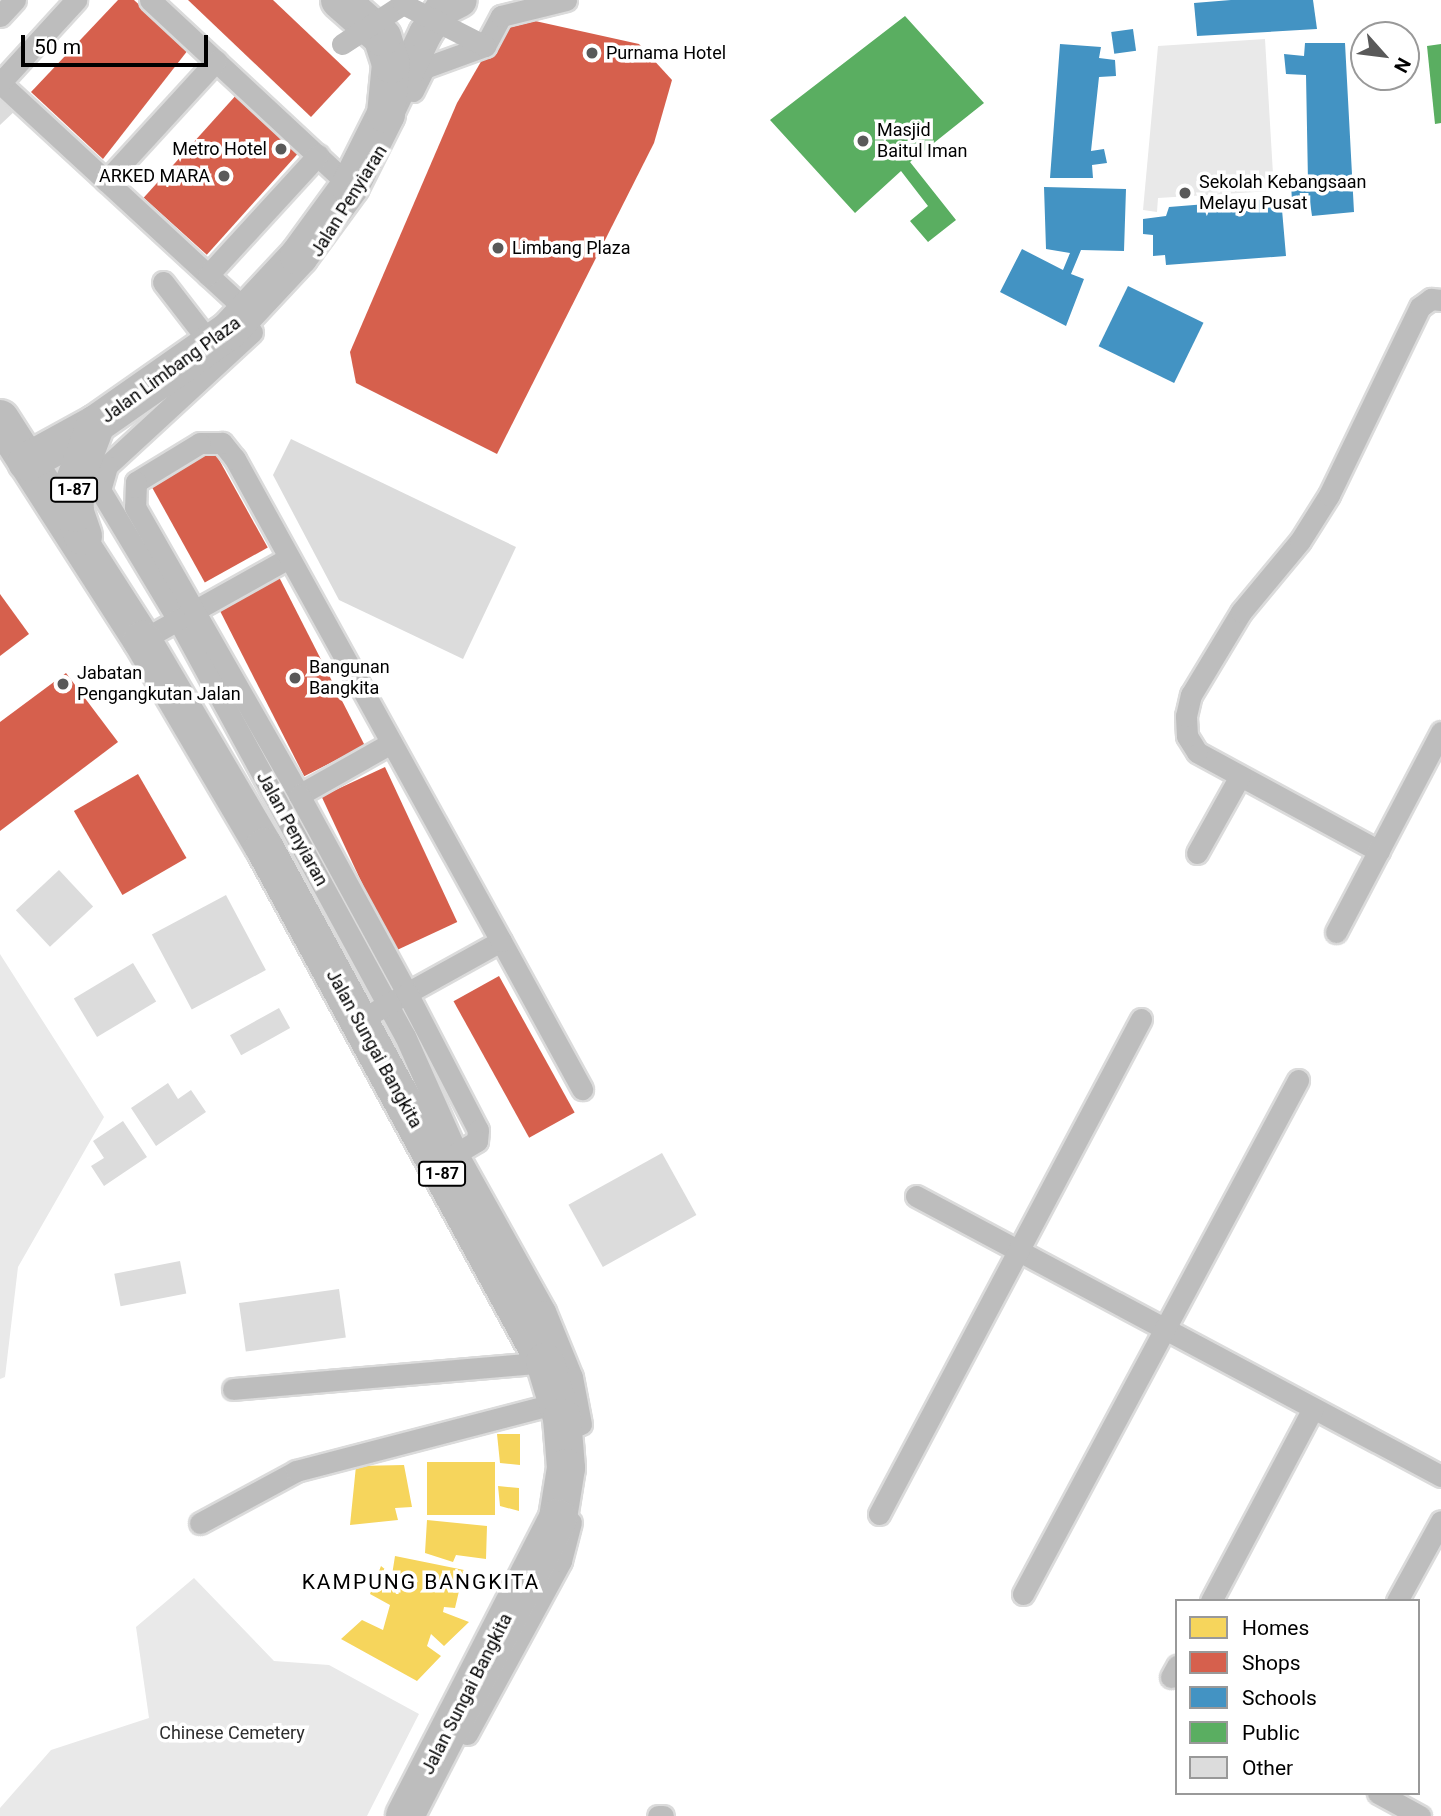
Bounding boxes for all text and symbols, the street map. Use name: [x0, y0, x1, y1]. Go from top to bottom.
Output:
scale bar: [24, 21, 212, 65]
north arrow: [1350, 21, 1420, 91]
text: 50 m: [34, 35, 81, 59]
place label: Purnama Hotel: [606, 42, 726, 64]
marker: Purnama Hotel: [584, 45, 600, 61]
text: N: [1389, 54, 1416, 76]
place label: Masjid Baitul Iman: [877, 120, 967, 162]
marker: Masjid Baitul Iman: [855, 133, 871, 149]
place label: Metro Hotel: [172, 138, 267, 160]
marker: Metro Hotel: [273, 141, 289, 157]
street label: Jalan Penyiaran: [306, 141, 392, 261]
place label: ARKED MARA: [99, 165, 210, 187]
marker: ARKED MARA: [216, 168, 232, 184]
place label: Sekolah Kebangsaan Melayu Pusat: [1199, 172, 1367, 214]
marker: Sekolah Kebangsaan Melayu Pusat: [1177, 185, 1193, 201]
place label: Limbang Plaza: [512, 237, 631, 259]
marker: Limbang Plaza: [490, 240, 506, 256]
street label: Jalan Limbang Plaza: [97, 312, 245, 428]
road number: 1-87: [50, 477, 98, 503]
place label: Bangunan Bangkita: [309, 657, 390, 700]
place label: Jabatan Pengangkutan Jalan: [77, 663, 241, 706]
marker: Bangunan Bangkita: [287, 670, 303, 686]
marker: Jabatan Pengangkutan Jalan: [55, 676, 71, 692]
street label: Jalan Penyiaran: [252, 768, 332, 890]
street label: Jalan Sungai Bangkita: [321, 966, 427, 1132]
road number: 1-87: [418, 1162, 466, 1186]
district label: KAMPUNG BANGKITA: [304, 1569, 538, 1595]
legend: [1175, 1599, 1420, 1795]
street label: Jalan Sungai Bangkita: [417, 1610, 517, 1778]
text: Homes: [1242, 1616, 1309, 1640]
text: Shops: [1242, 1651, 1301, 1675]
text: Schools: [1242, 1686, 1317, 1710]
text: Public: [1242, 1721, 1300, 1745]
park label: Chinese Cemetery: [159, 1722, 305, 1744]
text: Other: [1242, 1756, 1293, 1780]

